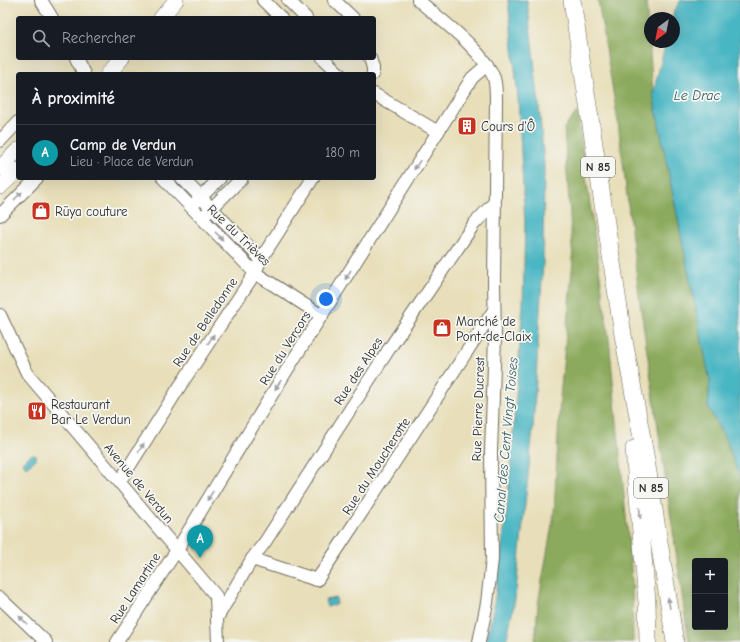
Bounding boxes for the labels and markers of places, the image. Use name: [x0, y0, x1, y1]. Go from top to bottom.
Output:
building icon: Cours d'Ô: [456, 115, 478, 137]
place label: Cours d'Ô: [481, 118, 535, 134]
shop icon: Rüya couture: [30, 200, 52, 222]
place label: Rüya couture: [55, 204, 128, 219]
place label: Marché de Pont-de-Claix: [456, 314, 532, 344]
shop icon: Marché de Pont-de-Claix: [431, 317, 453, 339]
place label: Restaurant Bar Le Verdun: [51, 397, 131, 427]
restaurant icon: Restaurant Bar Le Verdun: [26, 400, 48, 422]
pin: A: [187, 525, 213, 558]

